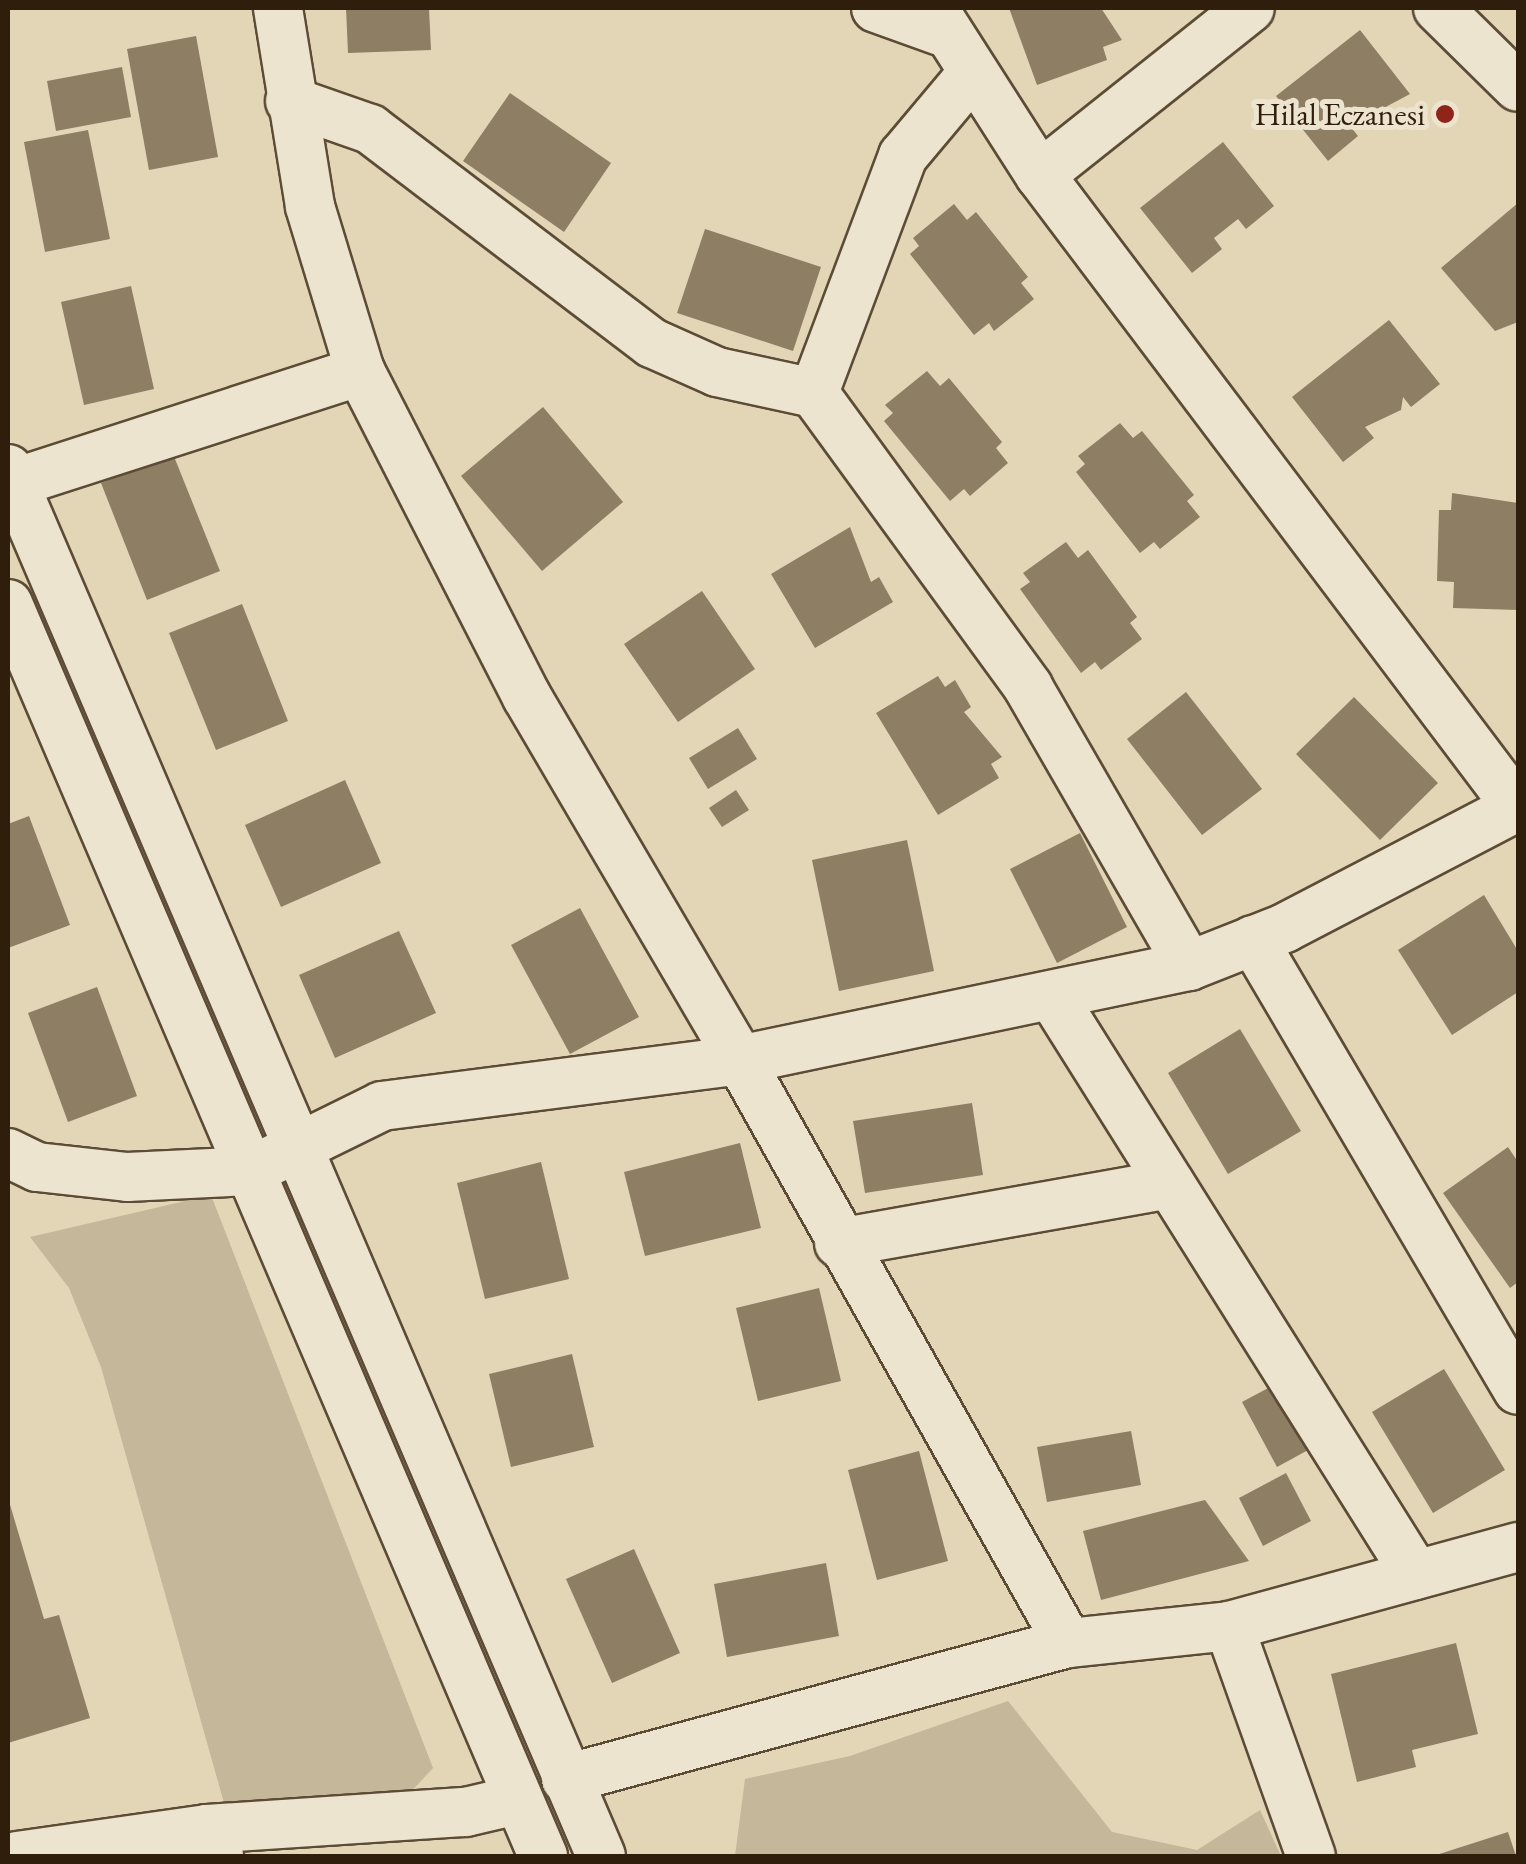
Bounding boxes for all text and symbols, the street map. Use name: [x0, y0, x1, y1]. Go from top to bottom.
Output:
place label: Hilal Eczanesi: [1255, 95, 1425, 133]
marker: Hilal Eczanesi: [1434, 103, 1456, 125]

